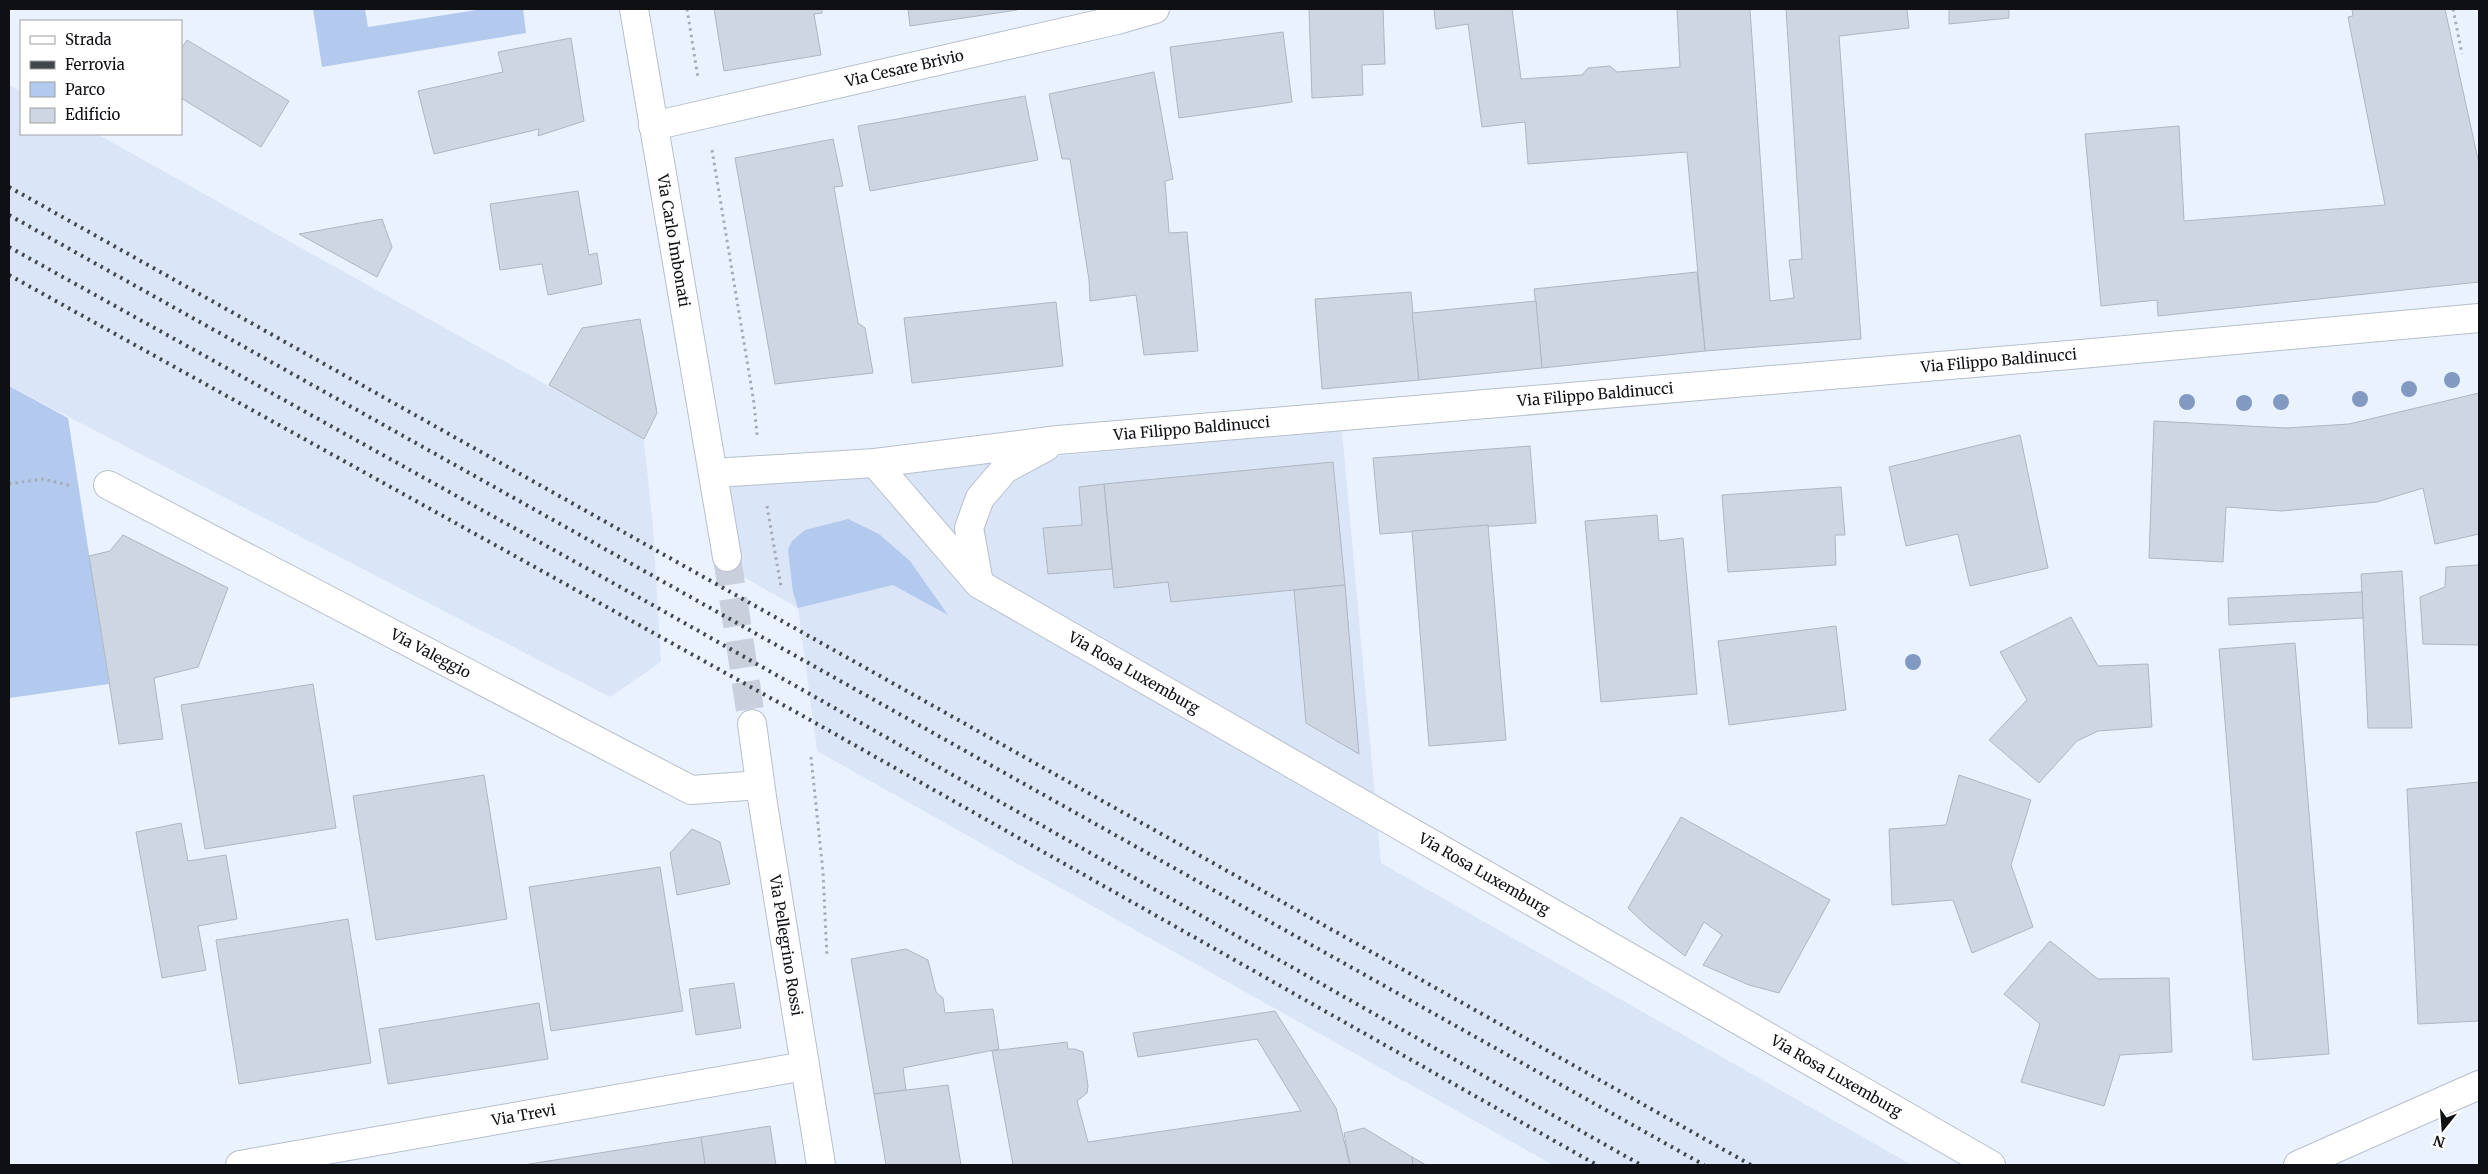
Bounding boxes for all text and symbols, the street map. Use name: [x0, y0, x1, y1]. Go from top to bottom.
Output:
legend: [20, 20, 182, 135]
text: Strada: [65, 30, 112, 49]
street label: Via Cesare Brivio: [842, 45, 966, 91]
text: Ferrovia: [65, 55, 125, 74]
text: Parco: [65, 80, 105, 99]
text: Edificio: [65, 105, 121, 124]
street label: Via Carlo Imbonati: [653, 172, 694, 309]
street label: Via Filippo Baldinucci: [1919, 344, 2078, 377]
street label: Via Filippo Baldinucci: [1515, 378, 1674, 410]
street label: Via Filippo Baldinucci: [1112, 412, 1271, 444]
street label: Via Valeggio: [386, 624, 474, 682]
street label: Via Rosa Luxemburg: [1064, 627, 1203, 718]
street label: Via Rosa Luxemburg: [1414, 828, 1553, 919]
street label: Via Pellegrino Rossi: [765, 873, 807, 1017]
street label: Via Rosa Luxemburg: [1767, 1030, 1905, 1121]
street label: Via Trevi: [489, 1100, 557, 1130]
north arrow: [2418, 1104, 2468, 1154]
text: N: [2431, 1131, 2447, 1152]

